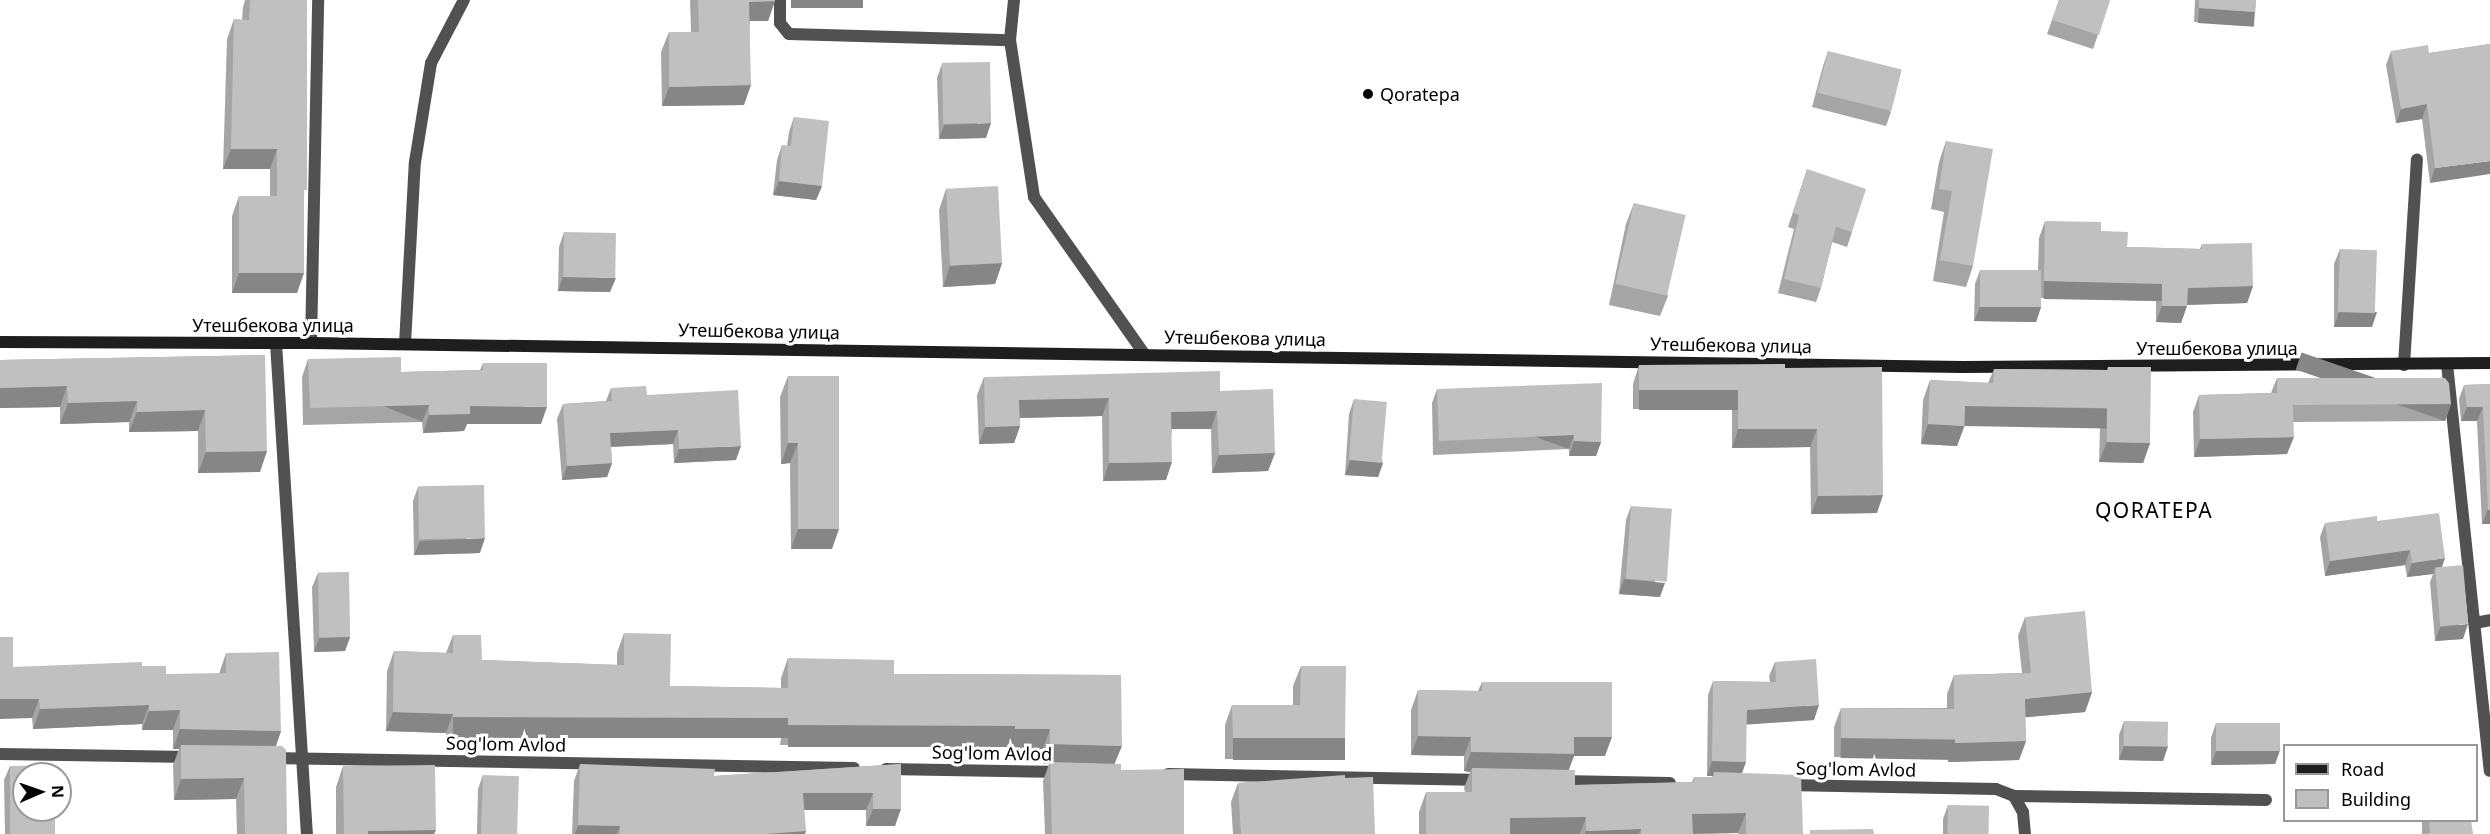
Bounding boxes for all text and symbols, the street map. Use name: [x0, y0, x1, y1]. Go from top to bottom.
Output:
place label: Qoratepa: [1380, 83, 1460, 105]
marker: Qoratepa: [1361, 87, 1375, 101]
street label: Утешбекова улица: [192, 314, 354, 336]
street label: Утешбекова улица: [678, 319, 840, 343]
street label: Утешбекова улица: [1164, 326, 1326, 350]
street label: Утешбекова улица: [1650, 333, 1812, 357]
street label: Утешбекова улица: [2136, 337, 2298, 359]
district label: QORATEPA: [2095, 497, 2213, 523]
street label: Sog'lom Avlod: [446, 732, 566, 756]
street label: Sog'lom Avlod: [932, 741, 1052, 765]
legend: [2283, 744, 2478, 822]
street label: Sog'lom Avlod: [1796, 757, 1916, 781]
text: Road: [2341, 757, 2384, 781]
north arrow: [12, 762, 72, 822]
text: N: [47, 785, 69, 798]
text: Building: [2341, 787, 2411, 811]

